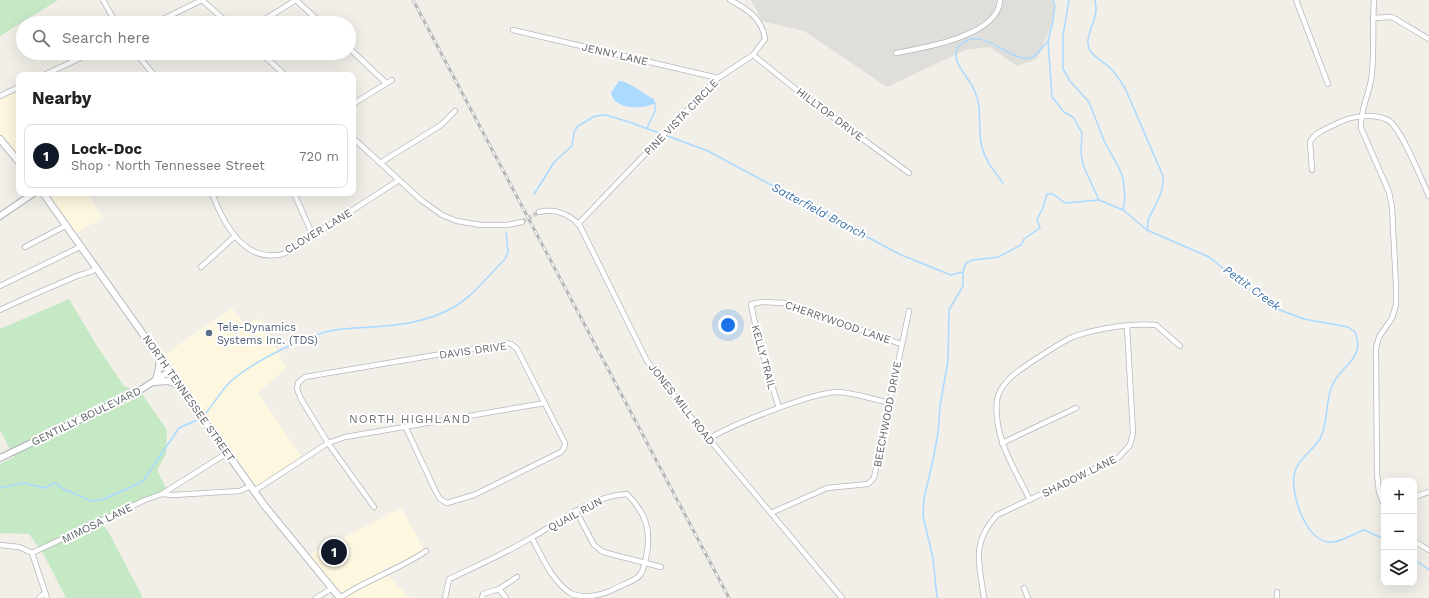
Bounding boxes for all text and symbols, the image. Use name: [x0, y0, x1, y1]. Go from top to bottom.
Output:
search box: [16, 16, 356, 60]
icon: search: [30, 27, 52, 49]
text: Search here: [62, 29, 150, 47]
street label: JENNY LANE: [580, 41, 649, 68]
street label: PINE VISTA CIRCLE: [642, 77, 721, 158]
street label: HILLTOP DRIVE: [794, 85, 866, 144]
text: Nearby: [32, 88, 91, 108]
text: Lock-Doc: [71, 140, 142, 158]
text: 1: [43, 149, 49, 164]
text: 720 m: [299, 149, 339, 164]
text: Shop · North Tennessee Street: [71, 158, 265, 173]
water label: Satterfield Branch: [769, 180, 869, 242]
street label: CLOVER LANE: [282, 206, 354, 257]
water label: Pettit Creek: [1221, 263, 1284, 314]
street label: CHERRYWOOD LANE: [783, 298, 892, 347]
your location: [718, 315, 738, 335]
place label: Tele-Dynamics Systems Inc. (TDS): [217, 321, 318, 347]
street label: KELLY TRAIL: [749, 323, 779, 391]
marker: Tele-Dynamics Systems Inc. (TDS): [204, 328, 214, 338]
street label: NORTH TENNESSEE STREET: [140, 332, 238, 464]
street label: DAVIS DRIVE: [438, 339, 508, 362]
street label: BEECHWOOD DRIVE: [871, 360, 904, 468]
street label: JONES MILL ROAD: [646, 361, 718, 448]
street label: GENTILLY BOULEVARD: [29, 384, 143, 449]
district label: NORTH HIGHLAND: [349, 412, 471, 426]
street label: SHADOW LANE: [1040, 453, 1119, 500]
map controls: [1381, 478, 1417, 586]
button: +: [1381, 478, 1417, 514]
street label: QUAIL RUN: [546, 495, 605, 534]
street label: MIMOSA LANE: [60, 501, 135, 546]
button: −: [1381, 514, 1417, 550]
pin: 1: [321, 537, 347, 567]
button: layers: [1381, 550, 1417, 586]

